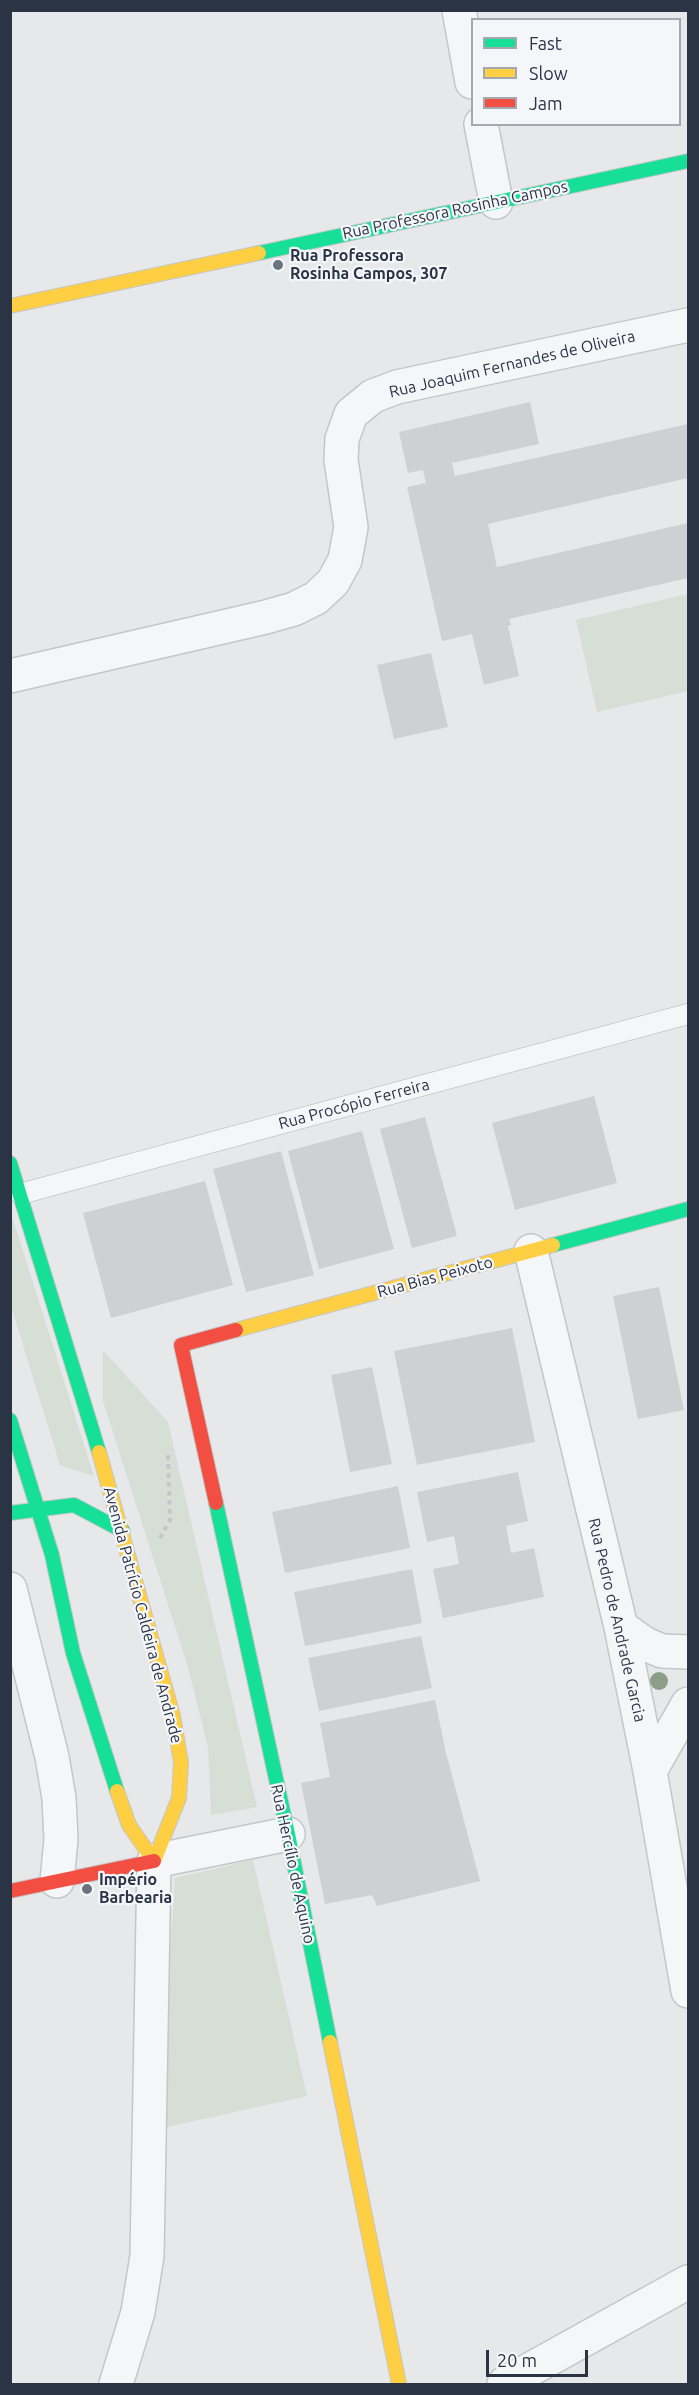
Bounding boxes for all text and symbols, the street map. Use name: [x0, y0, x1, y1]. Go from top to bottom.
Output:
legend: [471, 18, 681, 126]
text: Fast: [529, 33, 562, 53]
text: Slow: [529, 63, 568, 83]
text: Jam: [529, 93, 563, 113]
street label: Rua Professora Rosinha Campos: [341, 177, 569, 243]
place label: Rua Professora Rosinha Campos, 307: [290, 246, 447, 284]
marker: Rua Professora Rosinha Campos, 307: [271, 258, 285, 272]
street label: Rua Joaquim Fernandes de Oliveira: [387, 326, 637, 402]
street label: Rua Procópio Ferreira: [276, 1075, 432, 1133]
street label: Rua Bias Peixoto: [375, 1252, 495, 1302]
street label: Avenida Patrício Caldeira de Andrade: [99, 1485, 187, 1745]
street label: Rua Pedro de Andrade Garcia: [584, 1516, 650, 1724]
street label: Rua Hercílio de Aquino: [267, 1782, 319, 1946]
place label: Império Barbearia: [99, 1870, 172, 1908]
marker: Império Barbearia: [80, 1882, 94, 1896]
scale bar: [489, 2338, 591, 2376]
text: 20 m: [497, 2350, 537, 2370]

